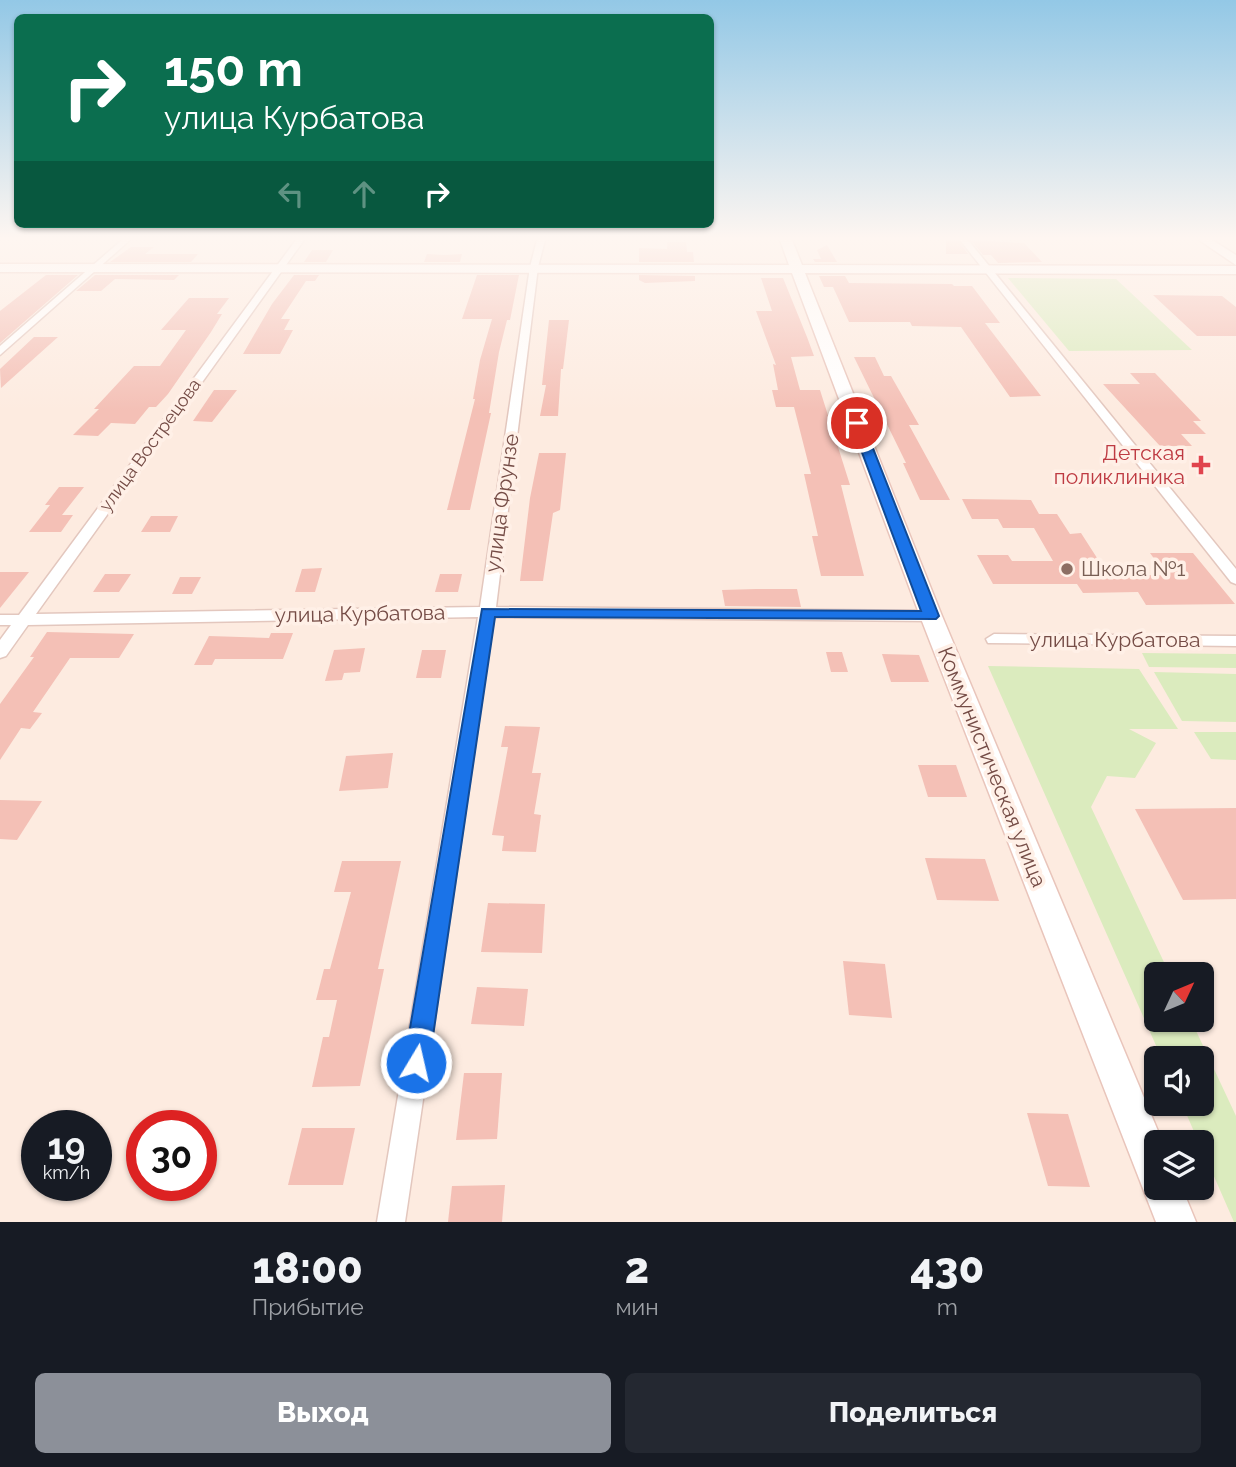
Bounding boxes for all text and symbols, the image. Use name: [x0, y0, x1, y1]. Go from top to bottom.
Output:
text: 150 m: [164, 40, 303, 97]
icon: right: [49, 42, 140, 133]
text: улица Курбатова: [164, 99, 424, 136]
icon: left: [272, 175, 310, 213]
icon: ahead: [345, 175, 383, 213]
icon: right: [418, 175, 456, 213]
street label: улица Вострецова: [94, 374, 205, 515]
pin: [827, 393, 887, 453]
icon: arrive: [838, 404, 876, 442]
street label: улица Фрунзе: [479, 432, 524, 574]
place label: Детская поликлиника: [1054, 440, 1185, 489]
marker: Детская поликлиника: [1191, 455, 1211, 475]
place label: Школа №1: [1081, 556, 1185, 581]
marker: Школа №1: [1059, 561, 1075, 577]
street label: улица Курбатова: [274, 600, 446, 627]
street label: улица Курбатова: [1030, 627, 1200, 652]
street label: Коммунистическая улица: [933, 643, 1052, 891]
north arrow: [1144, 962, 1214, 1032]
map controls: [1144, 962, 1214, 1200]
position arrow: [379, 1026, 453, 1100]
button: sound: [1144, 1046, 1214, 1116]
speed limit sign: 30: [126, 1110, 217, 1201]
text: 19: [48, 1126, 85, 1167]
button: layers: [1144, 1130, 1214, 1200]
text: km/h: [43, 1162, 90, 1183]
text: 18:00: [253, 1244, 363, 1293]
text: 2: [625, 1244, 649, 1293]
text: 430: [910, 1244, 984, 1293]
text: Прибытие: [252, 1293, 364, 1320]
text: мин: [615, 1293, 659, 1320]
text: m: [937, 1293, 958, 1320]
button: Выход: [35, 1373, 611, 1453]
button: Поделиться: [625, 1373, 1201, 1453]

